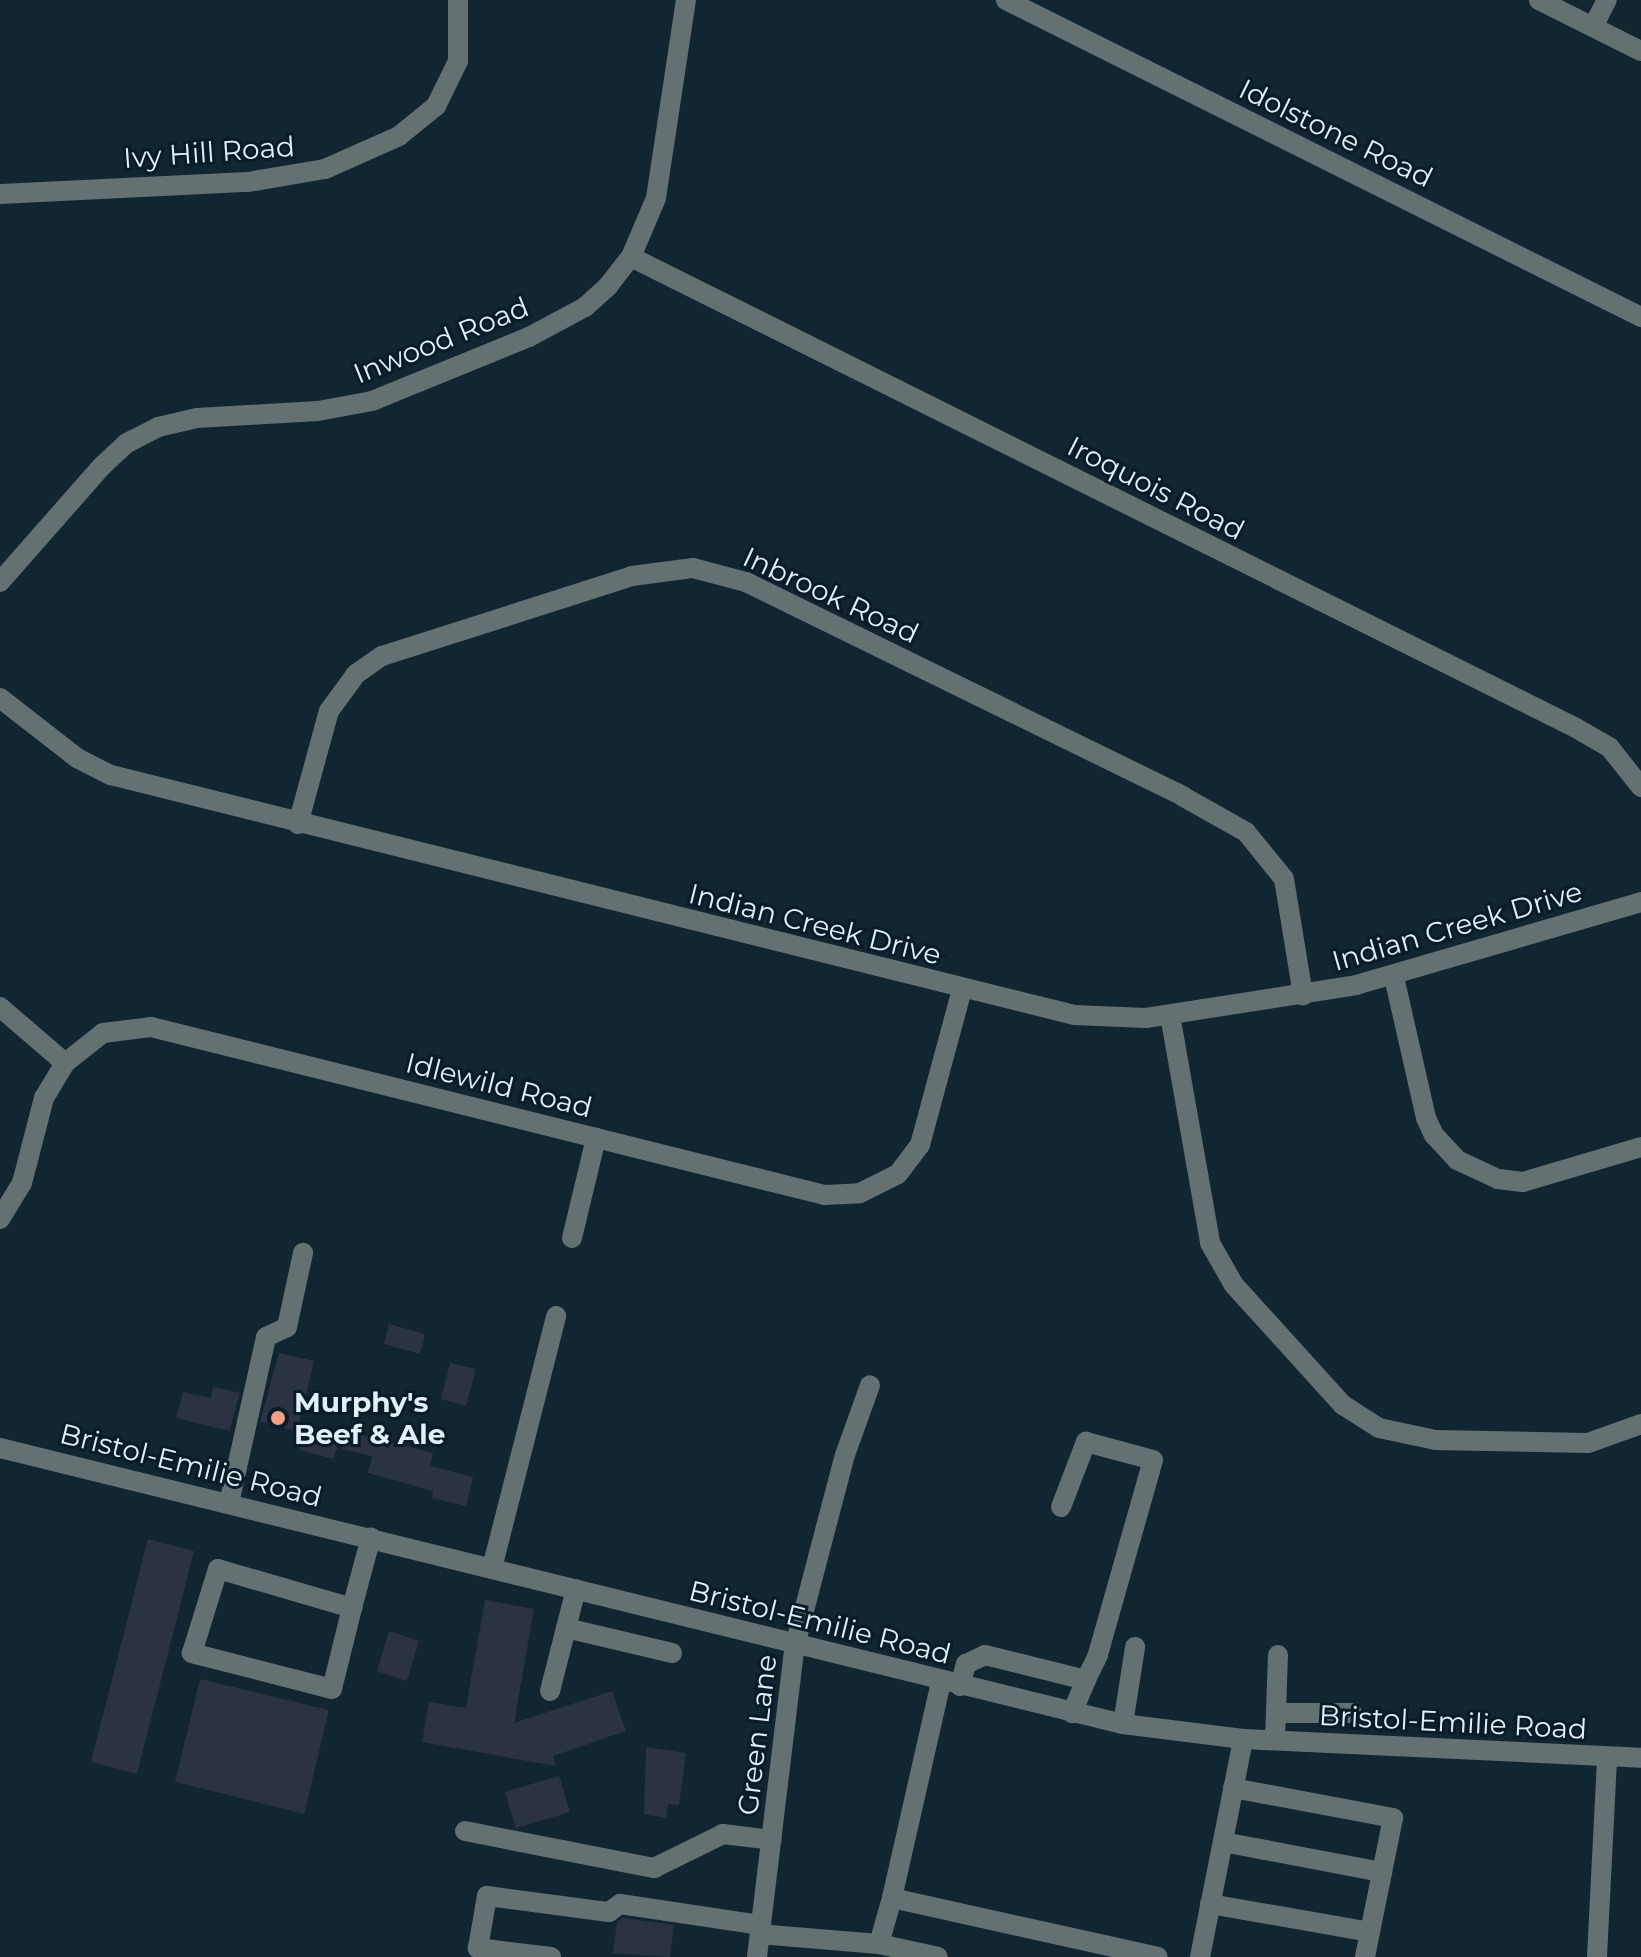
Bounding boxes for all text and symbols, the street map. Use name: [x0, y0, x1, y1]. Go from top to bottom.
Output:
street label: Idolstone Road: [1234, 72, 1438, 194]
street label: Ivy Hill Road: [122, 129, 296, 175]
street label: Inwood Road: [349, 290, 533, 390]
street label: Iroquois Road: [1062, 429, 1250, 547]
street label: Inbrook Road: [738, 540, 924, 650]
street label: Indian Creek Drive: [1328, 874, 1586, 978]
street label: Indian Creek Drive: [685, 876, 945, 972]
street label: Idlewild Road: [402, 1046, 596, 1124]
place label: Murphy's Beef & Ale: [294, 1385, 445, 1451]
marker: Murphy's Beef & Ale: [269, 1409, 287, 1427]
street label: Bristol-Emilie Road: [57, 1416, 325, 1514]
street label: Bristol-Emilie Road: [686, 1573, 954, 1671]
street label: Green Lane: [730, 1653, 784, 1817]
street label: Bristol-Emilie Road: [1318, 1698, 1588, 1746]

